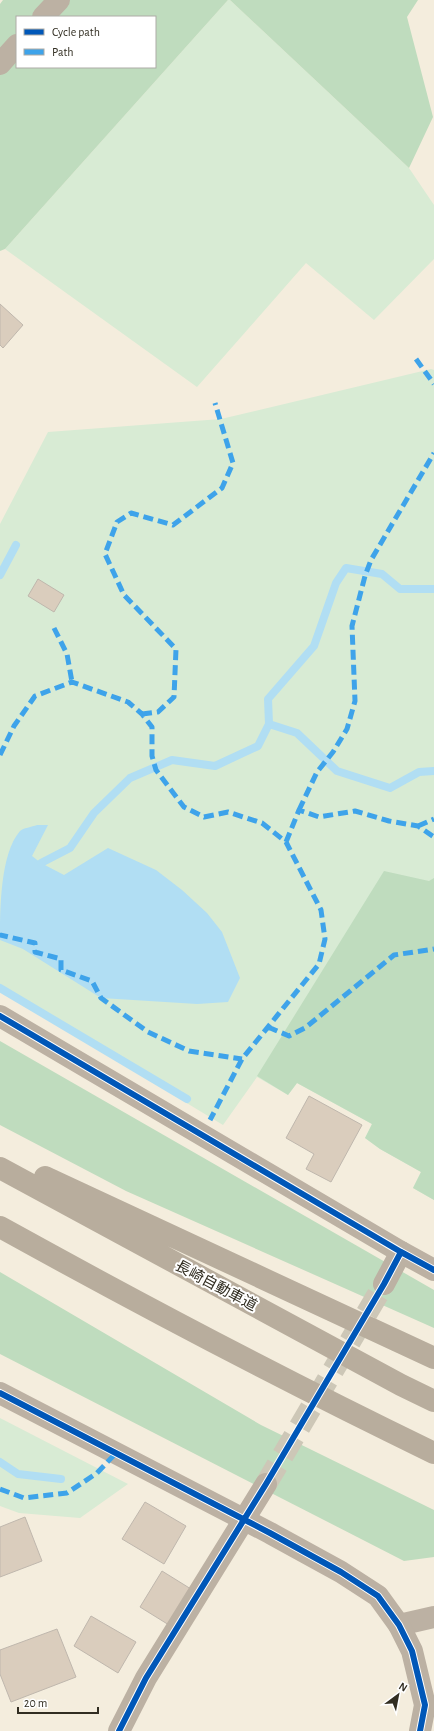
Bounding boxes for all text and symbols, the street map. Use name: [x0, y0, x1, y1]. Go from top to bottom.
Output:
legend: [16, 16, 156, 68]
text: Cycle path: [52, 26, 100, 39]
text: Path: [52, 46, 74, 58]
street label: 長崎自動車道: [173, 1257, 260, 1314]
north arrow: [378, 1675, 418, 1715]
text: N: [397, 1680, 409, 1694]
scale bar: [18, 1689, 98, 1715]
text: 20 m: [24, 1697, 47, 1709]

